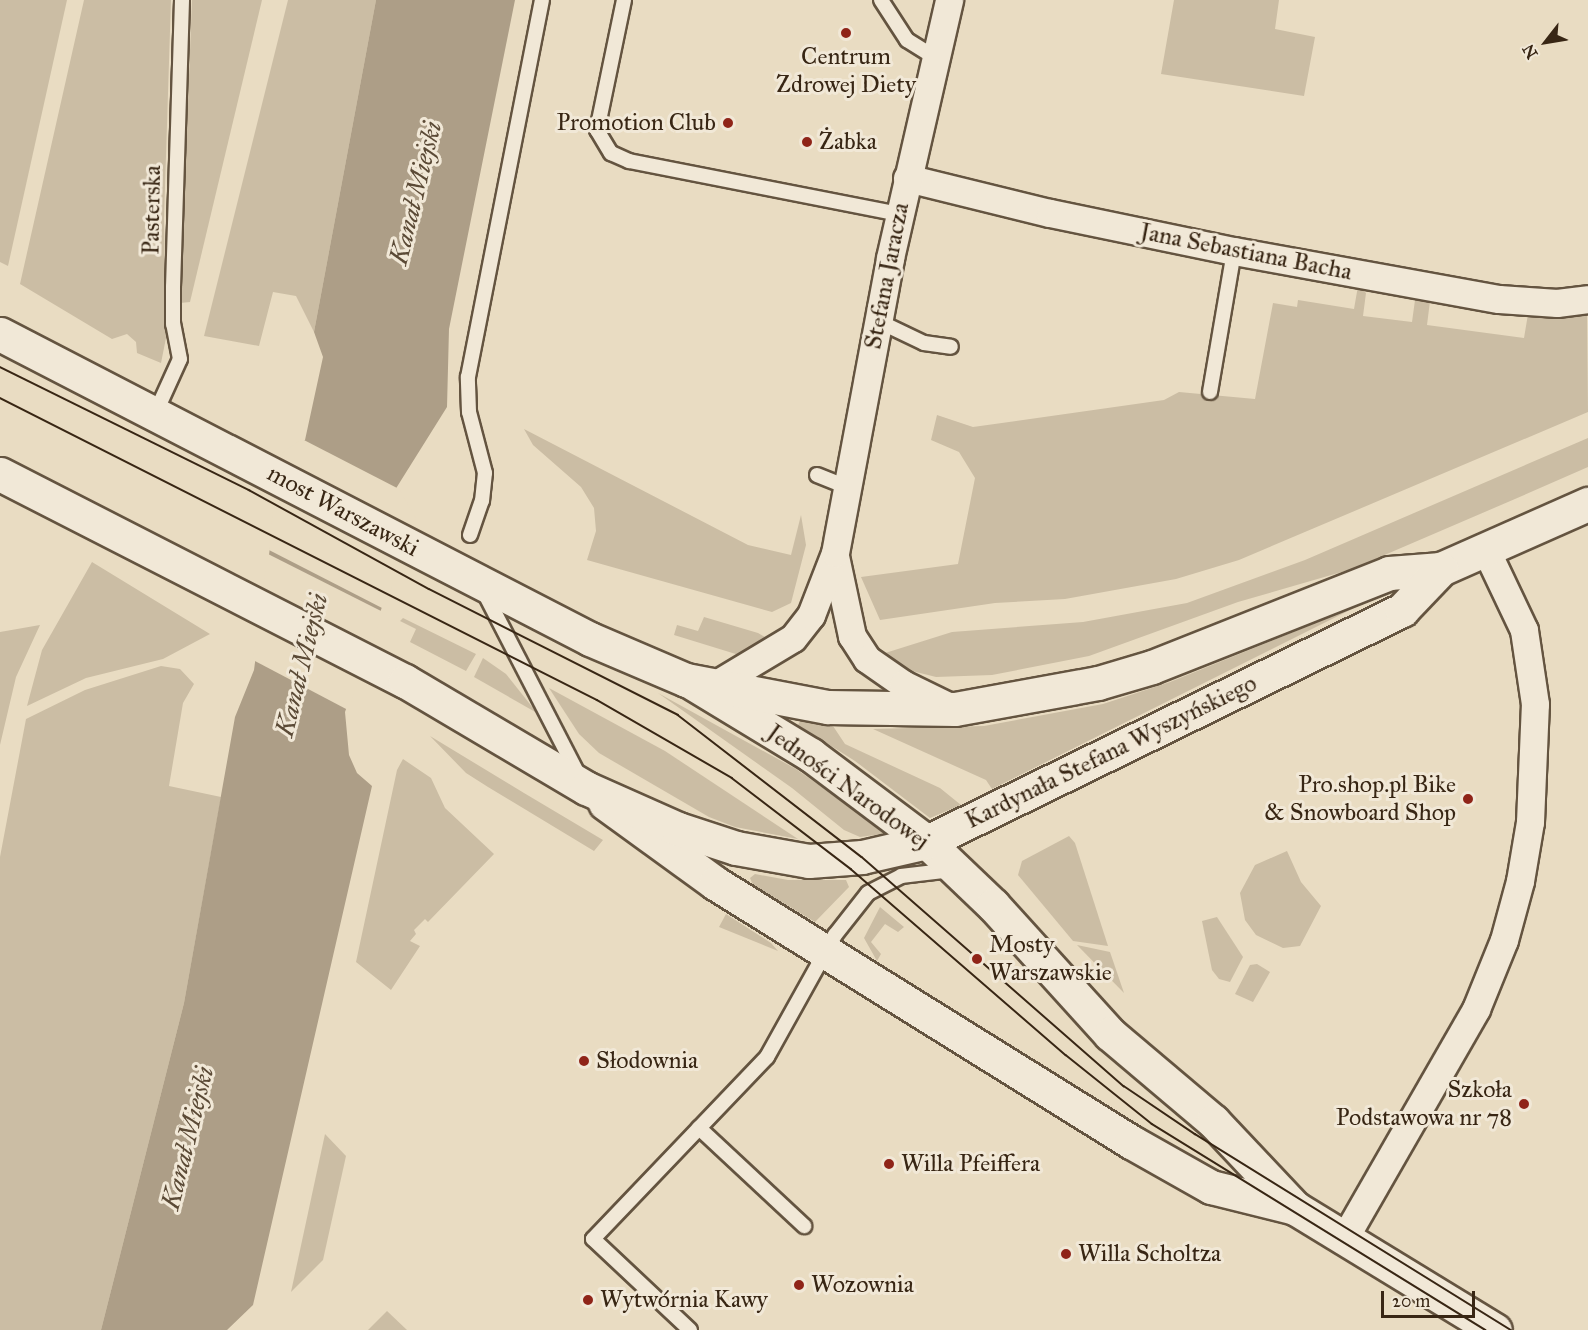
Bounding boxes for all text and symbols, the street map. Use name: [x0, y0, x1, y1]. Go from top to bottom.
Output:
north arrow: [1516, 12, 1576, 72]
marker: Centrum Zdrowej Diety: [839, 26, 853, 40]
text: N: [1519, 41, 1542, 62]
place label: Centrum Zdrowej Diety: [776, 43, 916, 99]
place label: Promotion Club: [556, 109, 716, 137]
marker: Promotion Club: [721, 116, 735, 130]
water label: Kanał Miejski: [383, 118, 449, 268]
place label: Żabka: [819, 128, 877, 156]
marker: Żabka: [800, 135, 814, 149]
street label: Pasterska: [137, 165, 167, 255]
street label: Stefana Jaracza: [859, 200, 915, 352]
street label: Jana Sebastiana Bacha: [1138, 217, 1354, 287]
street label: most Warszawski: [262, 459, 424, 563]
water label: Kanał Miejski: [269, 590, 335, 740]
street label: Kardynała Stefana Wyszyńskiego: [961, 669, 1261, 835]
street label: Jedności Narodowej: [761, 718, 935, 856]
place label: Pro.shop.pl Bike & Snowboard Shop: [1264, 771, 1456, 827]
marker: Pro.shop.pl Bike & Snowboard Shop: [1461, 792, 1475, 806]
place label: Mosty Warszawskie: [989, 931, 1112, 987]
marker: Mosty Warszawskie: [970, 952, 984, 966]
place label: Słodownia: [596, 1047, 698, 1075]
marker: Słodownia: [577, 1054, 591, 1068]
water label: Kanał Miejski: [155, 1063, 221, 1213]
place label: Szkoła Podstawowa nr 78: [1336, 1076, 1512, 1132]
marker: Szkoła Podstawowa nr 78: [1517, 1097, 1531, 1111]
place label: Willa Pfeiffera: [901, 1150, 1040, 1178]
marker: Willa Pfeiffera: [882, 1157, 896, 1171]
place label: Willa Scholtza: [1078, 1240, 1221, 1268]
marker: Willa Scholtza: [1059, 1247, 1073, 1261]
place label: Wozownia: [811, 1271, 914, 1299]
marker: Wozownia: [792, 1278, 806, 1292]
scale bar: [1384, 1279, 1478, 1317]
place label: Wytwórnia Kawy: [600, 1286, 768, 1314]
text: 20 m: [1392, 1290, 1430, 1312]
marker: Wytwórnia Kawy: [581, 1293, 595, 1307]

